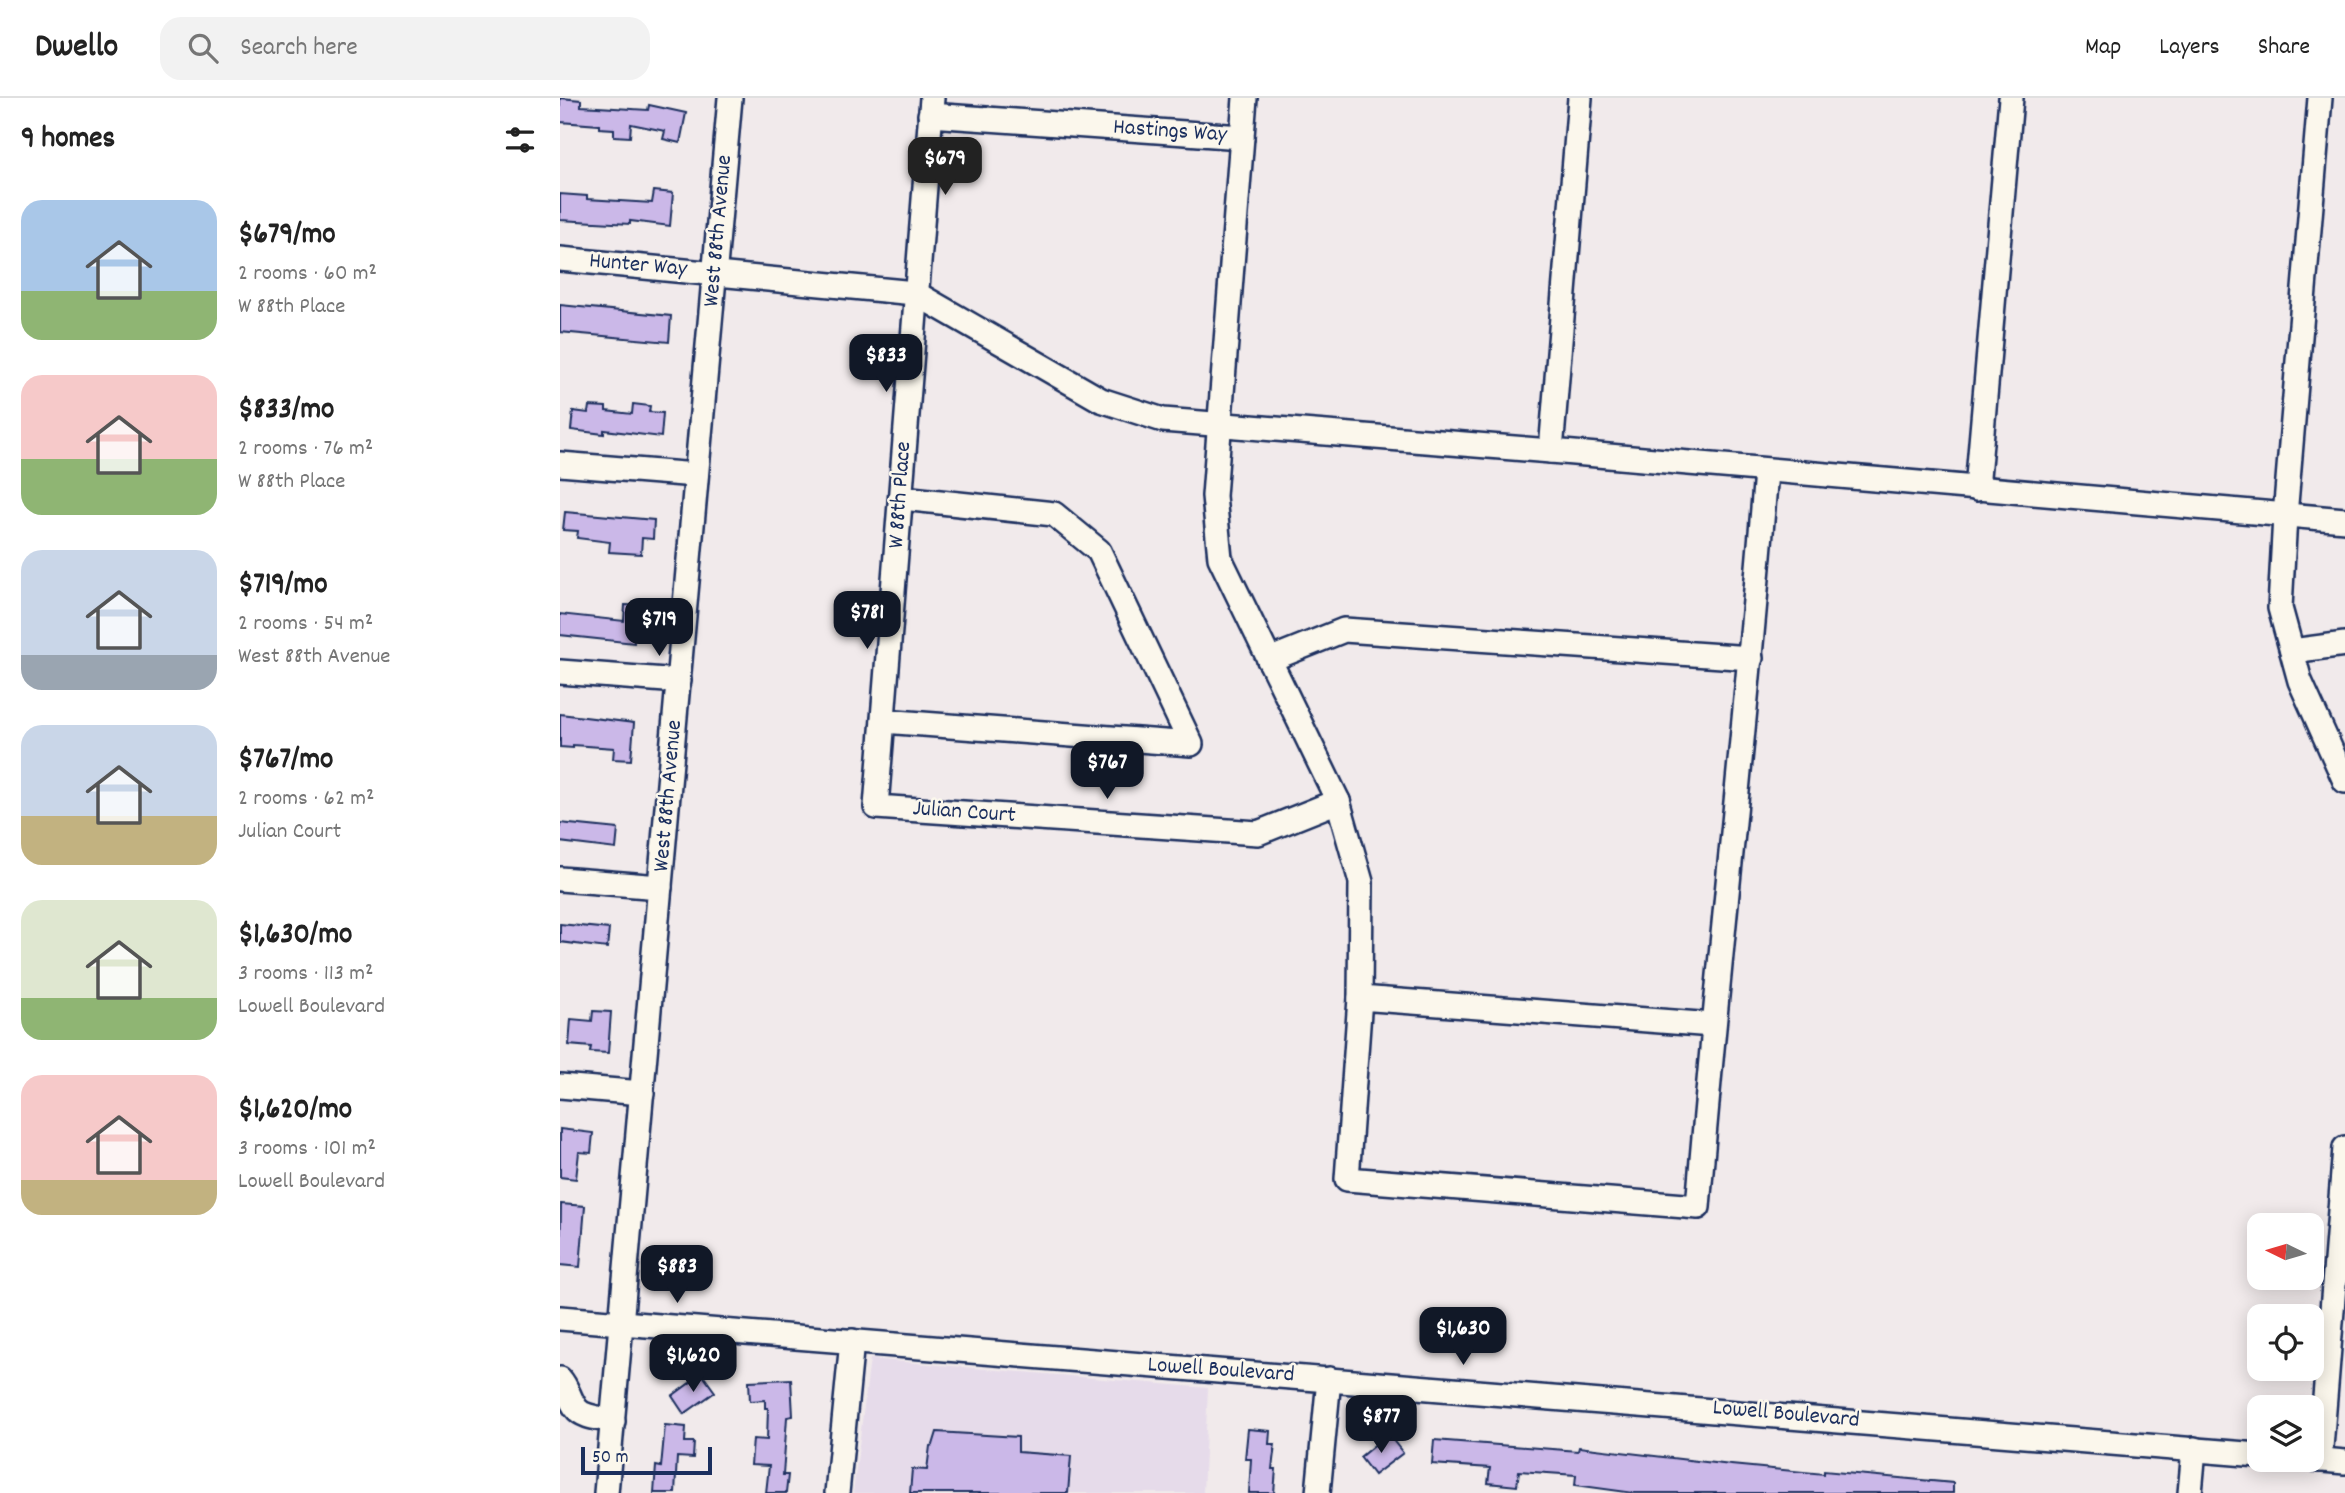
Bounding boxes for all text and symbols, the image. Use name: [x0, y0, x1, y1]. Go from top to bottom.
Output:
search box: [160, 17, 650, 80]
text: Dwello: [35, 25, 118, 72]
icon: search: [184, 29, 222, 67]
text: Search here: [240, 30, 358, 67]
text: Map: [2085, 31, 2121, 65]
text: Layers: [2159, 31, 2220, 65]
text: Share: [2258, 31, 2310, 65]
street label: Hastings Way: [1112, 112, 1229, 152]
text: 9 homes: [21, 119, 115, 162]
icon: filters: [501, 121, 539, 159]
pin: $679: [904, 138, 986, 197]
text: $679: [924, 143, 966, 176]
street label: West 88th Avenue: [696, 154, 742, 308]
text: $679/mo: [238, 215, 336, 258]
icon: home: [77, 228, 161, 312]
street label: Hunter Way: [588, 245, 689, 287]
text: 2 rooms · 60 m²: [238, 258, 377, 291]
text: W 88th Place: [238, 291, 345, 324]
pin: $833: [845, 334, 927, 394]
text: $833: [865, 340, 907, 373]
text: $833/mo: [238, 390, 334, 433]
icon: home: [77, 403, 161, 487]
text: 2 rooms · 76 m²: [238, 433, 373, 466]
street label: W 88th Place: [881, 440, 921, 550]
text: W 88th Place: [238, 466, 345, 499]
text: $719/mo: [238, 565, 328, 608]
icon: home: [77, 578, 161, 662]
pin: $781: [826, 592, 908, 651]
text: $781: [850, 597, 884, 630]
pin: $719: [618, 598, 700, 658]
text: $719: [641, 604, 677, 637]
text: 2 rooms · 54 m²: [238, 608, 373, 641]
text: West 88th Avenue: [238, 641, 390, 674]
street label: West 88th Avenue: [646, 719, 692, 873]
text: $767/mo: [238, 740, 333, 783]
pin: $767: [1066, 742, 1148, 801]
text: $767: [1087, 747, 1127, 780]
icon: home: [77, 753, 161, 837]
text: 2 rooms · 62 m²: [238, 783, 374, 816]
street label: Julian Court: [911, 793, 1017, 833]
text: Julian Court: [238, 816, 341, 849]
text: $1,630/mo: [238, 915, 352, 958]
icon: home: [77, 928, 161, 1012]
text: 3 rooms · 113 m²: [238, 958, 374, 991]
text: Lowell Boulevard: [238, 991, 385, 1024]
text: $1,620/mo: [238, 1090, 352, 1133]
icon: home: [77, 1103, 161, 1187]
text: 3 rooms · 101 m²: [238, 1133, 376, 1166]
text: Lowell Boulevard: [238, 1166, 385, 1199]
north arrow: [2247, 1213, 2324, 1290]
map controls: [2247, 1213, 2324, 1472]
pin: $883: [636, 1246, 718, 1305]
text: $883: [657, 1251, 697, 1284]
button: locate: [2247, 1304, 2324, 1381]
pin: $1,630: [1406, 1308, 1520, 1367]
text: $1,630: [1435, 1313, 1491, 1346]
pin: $1,620: [636, 1334, 750, 1394]
text: $1,620: [666, 1340, 720, 1373]
street label: Lowell Boulevard: [1146, 1349, 1296, 1393]
street label: Lowell Boulevard: [1711, 1392, 1861, 1438]
button: layers: [2247, 1395, 2324, 1472]
pin: $877: [1340, 1396, 1422, 1455]
text: $877: [1362, 1401, 1400, 1434]
scale bar: [581, 1444, 712, 1476]
text: 50 m: [592, 1445, 629, 1472]

